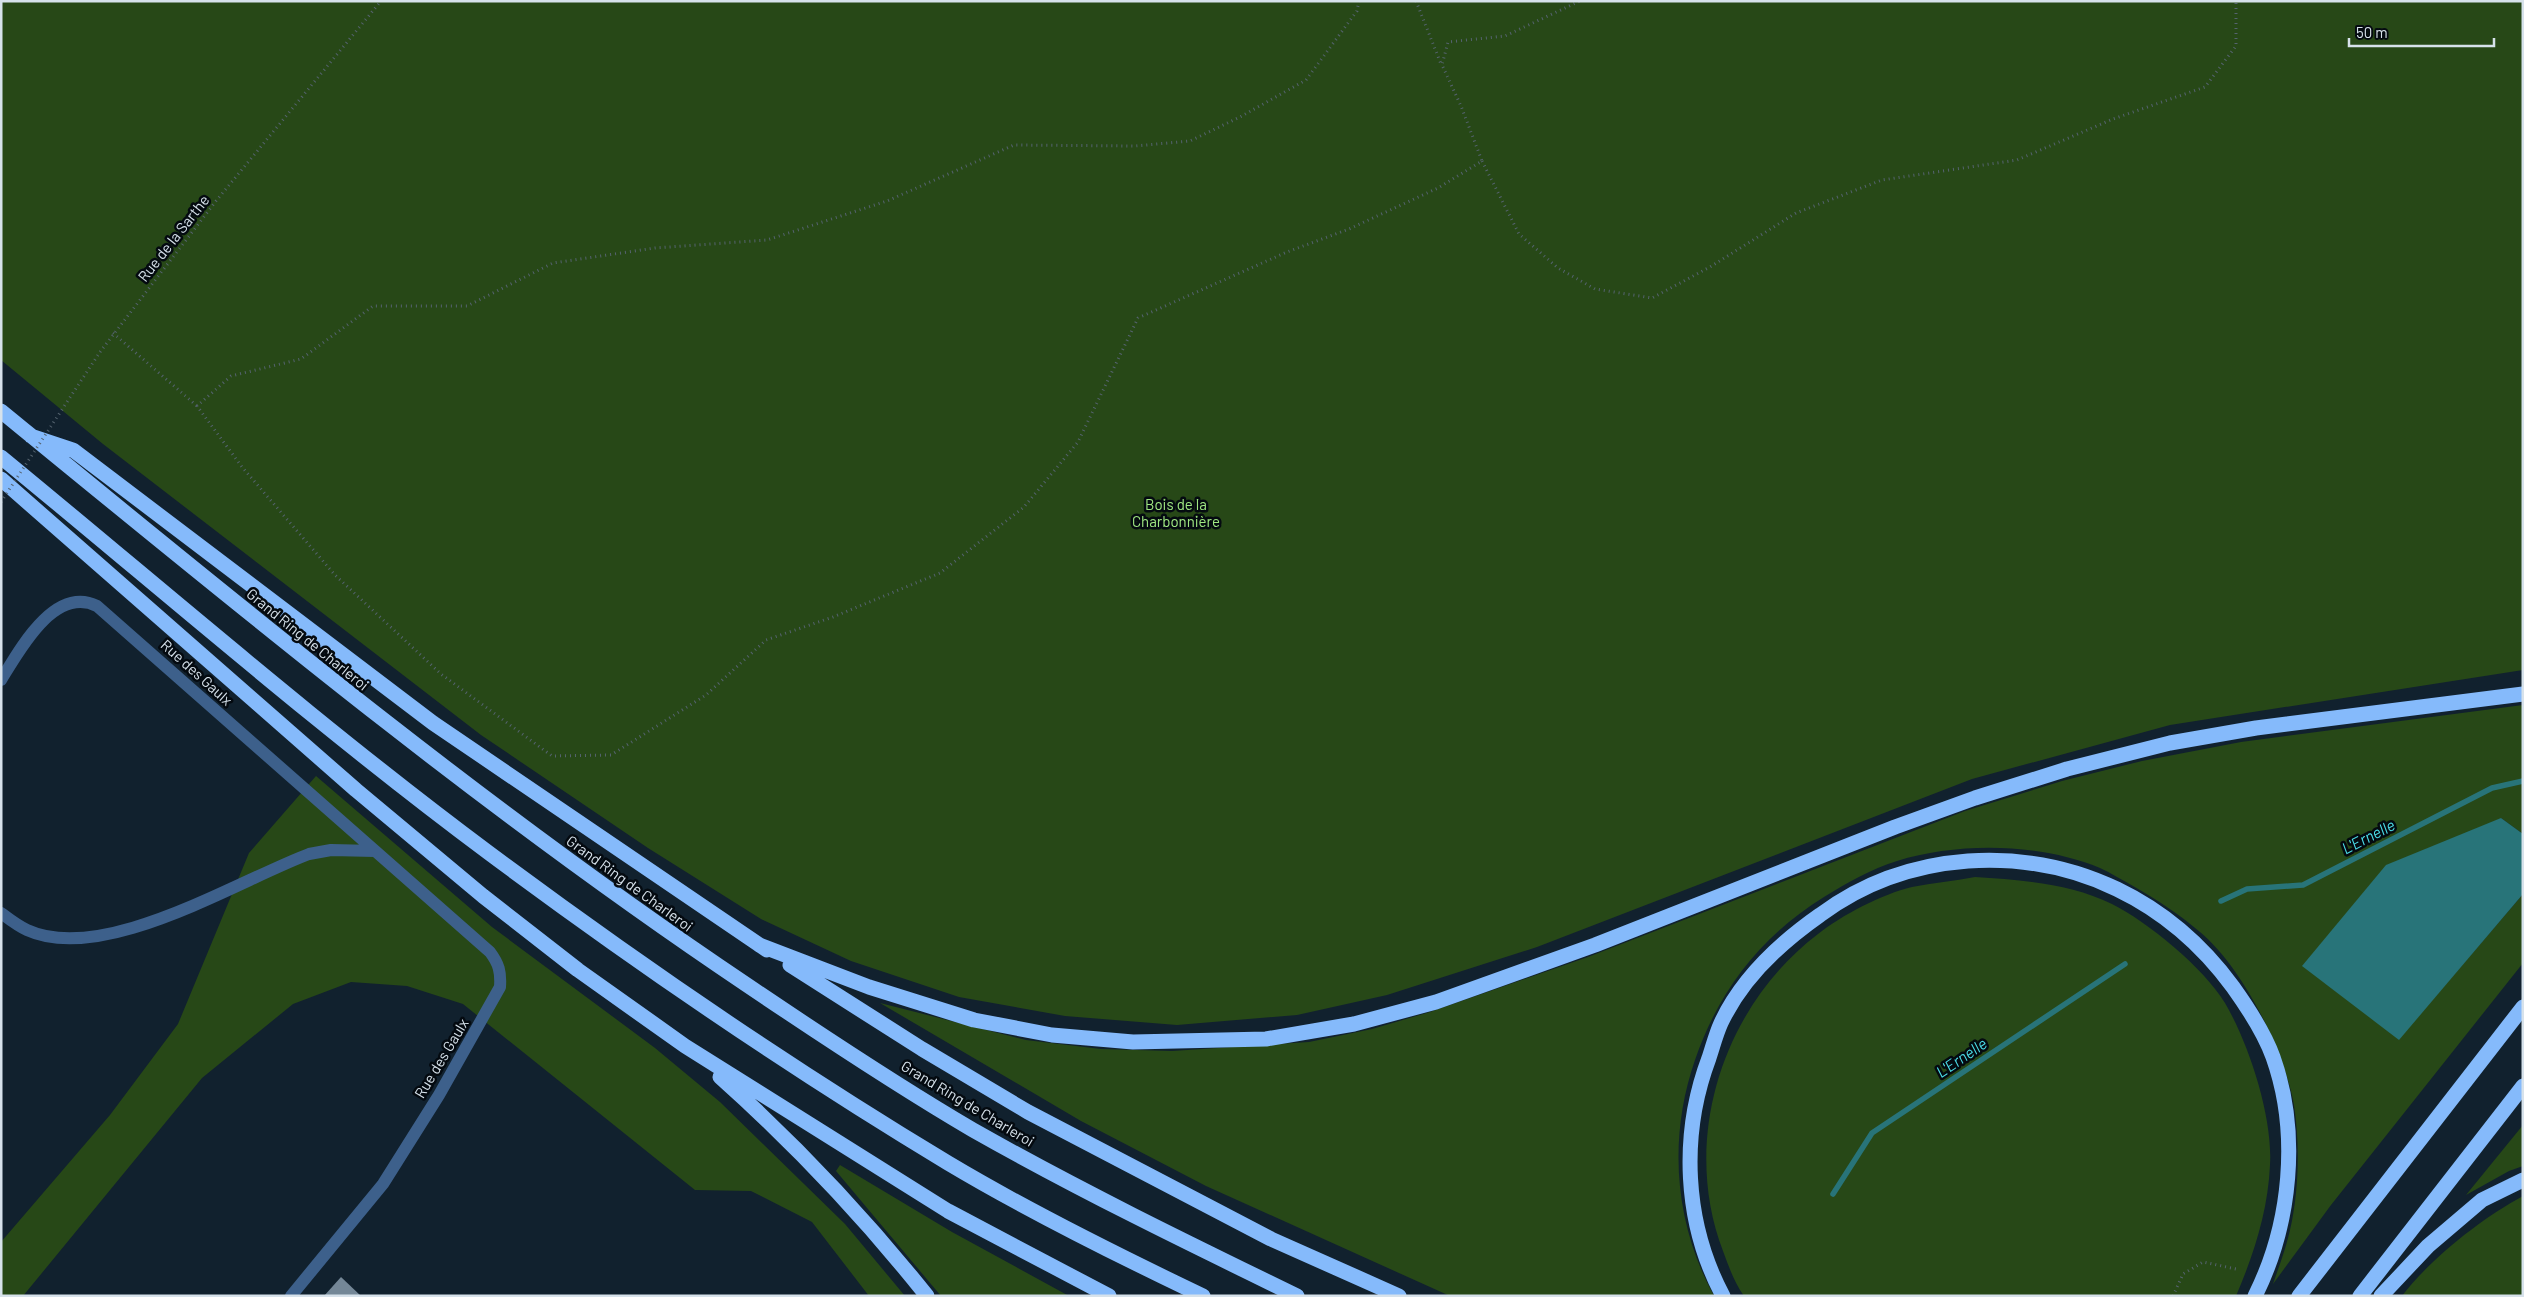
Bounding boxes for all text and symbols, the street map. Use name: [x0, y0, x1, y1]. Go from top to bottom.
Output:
scale bar: [2349, 15, 2494, 47]
text: 50 m: [2356, 23, 2388, 41]
street label: Rue de la Sarthe: [134, 191, 212, 285]
park label: Bois de la Charbonnière: [1132, 495, 1220, 530]
street label: Grand Ring de Charleroi: [243, 584, 373, 694]
street label: Rue des Gaulx: [158, 635, 236, 709]
water label: L'Ernelle: [2338, 815, 2398, 857]
street label: Grand Ring de Charleroi: [563, 831, 697, 935]
street label: Rue des Gaulx: [410, 1015, 472, 1101]
water label: L'Ernelle: [1932, 1033, 1990, 1081]
street label: Grand Ring de Charleroi: [898, 1056, 1038, 1150]

